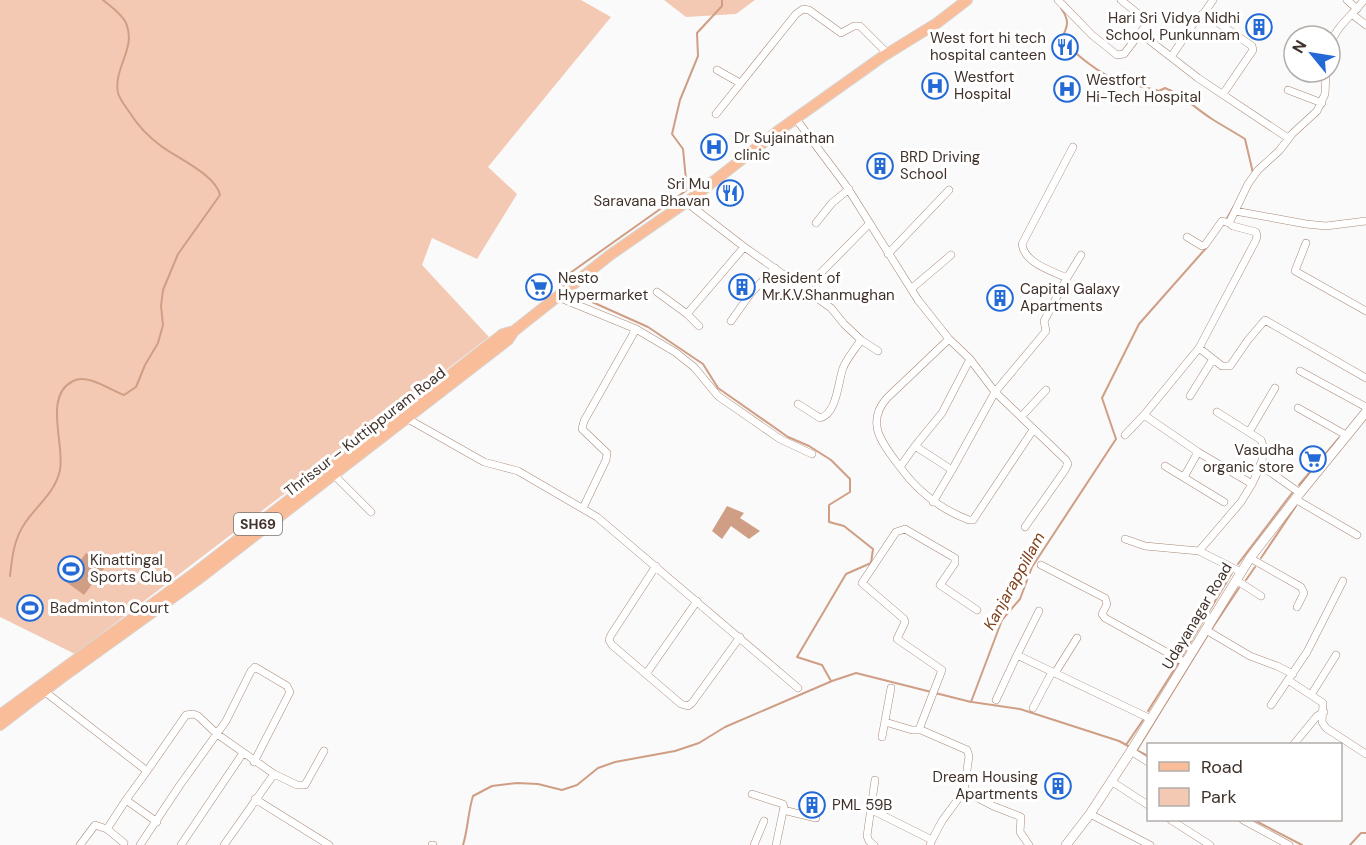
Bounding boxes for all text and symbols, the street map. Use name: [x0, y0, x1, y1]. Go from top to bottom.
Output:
place label: Hari Sri Vidya Nidhi School, Punkunnam: [1105, 8, 1240, 45]
building icon: Hari Sri Vidya Nidhi School, Punkunnam: [1244, 12, 1274, 42]
north arrow: [1282, 24, 1342, 84]
place label: West fort hi tech hospital canteen: [930, 28, 1046, 65]
restaurant icon: West fort hi tech hospital canteen: [1050, 32, 1080, 62]
text: N: [1287, 36, 1311, 57]
place label: Westfort Hospital: [954, 67, 1015, 104]
place label: Westfort Hi-Tech Hospital: [1086, 70, 1201, 107]
hospital icon: Westfort Hospital: [920, 71, 950, 101]
hospital icon: Westfort Hi-Tech Hospital: [1052, 74, 1082, 104]
place label: Dr Sujainathan clinic: [734, 128, 834, 165]
hospital icon: Dr Sujainathan clinic: [699, 132, 729, 162]
place label: BRD Driving School: [900, 147, 980, 184]
building icon: BRD Driving School: [865, 151, 895, 181]
place label: Sri Mu Saravana Bhavan: [593, 174, 710, 211]
restaurant icon: Sri Mu Saravana Bhavan: [715, 178, 745, 208]
place label: Nesto Hypermarket: [558, 268, 648, 305]
place label: Resident of Mr.K.V.Shanmughan: [762, 268, 895, 305]
supermarket icon: Nesto Hypermarket: [524, 272, 554, 302]
building icon: Resident of Mr.K.V.Shanmughan: [727, 272, 757, 302]
place label: Capital Galaxy Apartments: [1020, 279, 1121, 316]
building icon: Capital Galaxy Apartments: [985, 283, 1015, 313]
street label: Thrissur – Kuttippuram Road: [280, 363, 450, 501]
place label: Vasudha organic store: [1203, 440, 1294, 477]
supermarket icon: Vasudha organic store: [1298, 444, 1328, 474]
road number: SH69: [234, 513, 282, 535]
water label: Kanjarappillam: [978, 528, 1050, 634]
place label: Kinattingal Sports Club: [90, 550, 172, 587]
sports icon: Kinattingal Sports Club: [56, 554, 86, 584]
street label: Udayanagar Road: [1157, 559, 1237, 673]
sports icon: Badminton Court: [15, 593, 45, 623]
place label: Badminton Court: [50, 598, 169, 618]
legend: [1147, 743, 1342, 821]
text: Road: [1201, 755, 1243, 779]
place label: Dream Housing Apartments: [933, 767, 1038, 804]
building icon: Dream Housing Apartments: [1043, 771, 1073, 801]
text: Park: [1201, 785, 1237, 809]
building icon: PML 59B: [797, 790, 827, 820]
place label: PML 59B: [832, 795, 892, 815]

